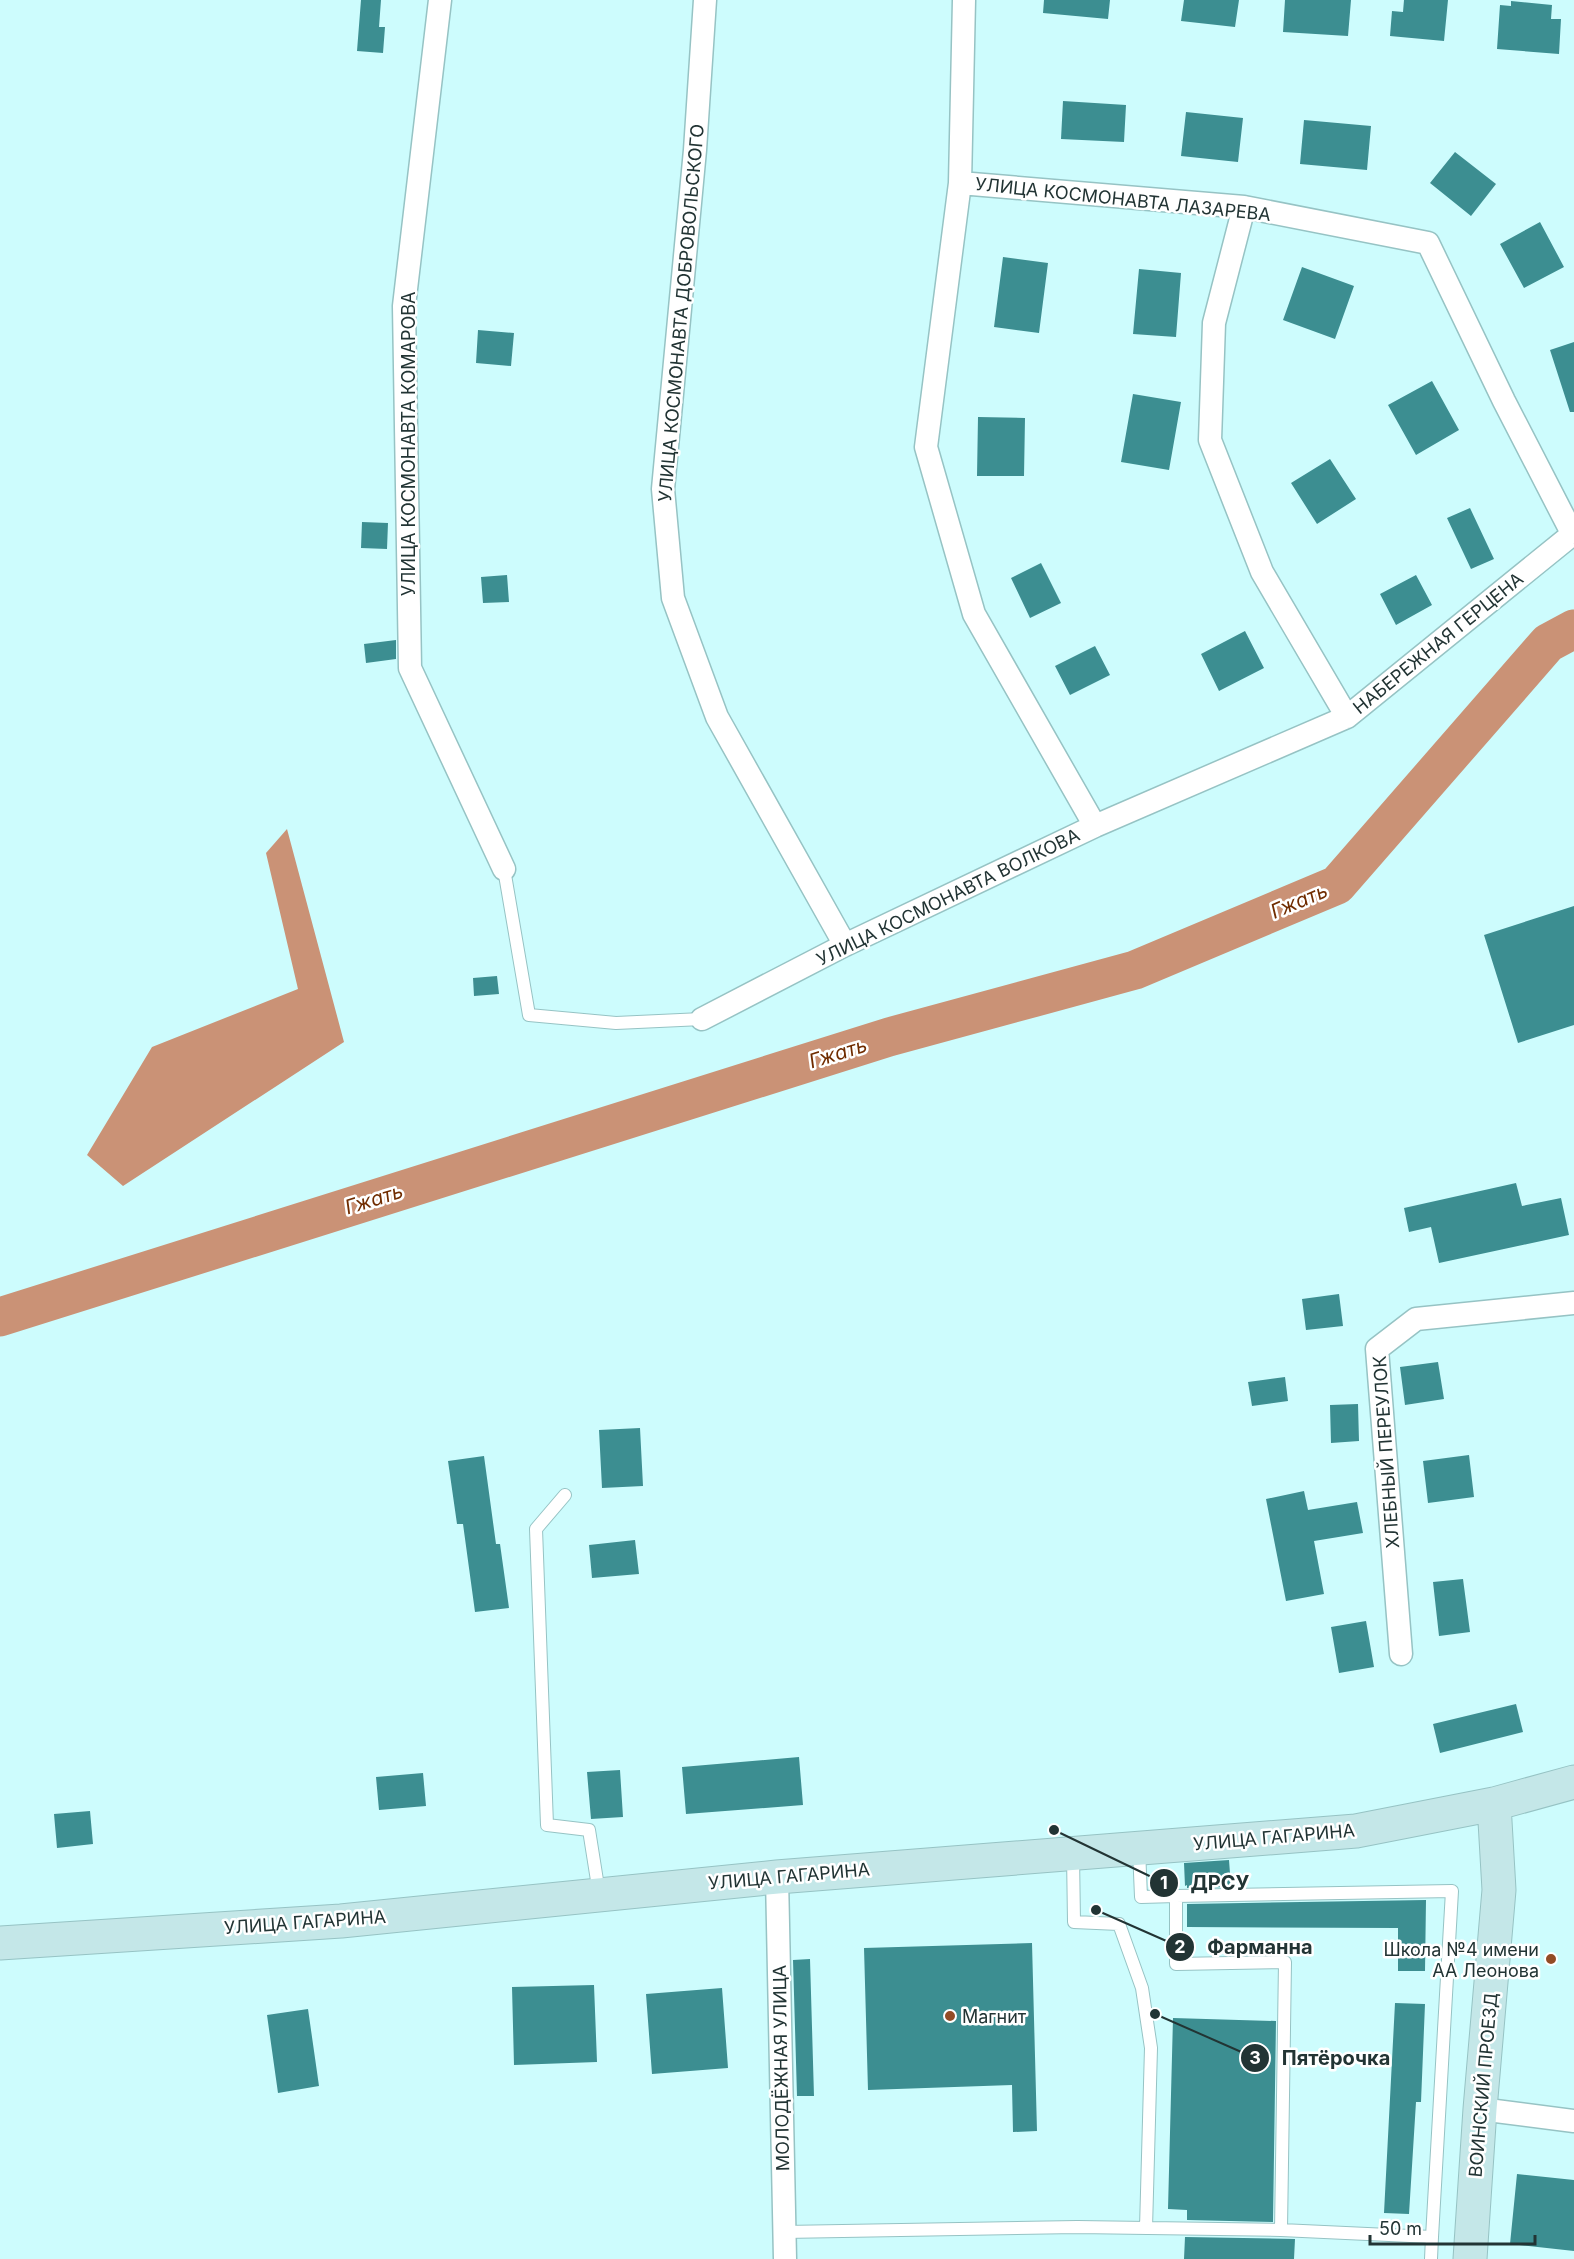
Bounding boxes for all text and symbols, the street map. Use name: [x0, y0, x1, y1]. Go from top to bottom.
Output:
street label: УЛИЦА КОСМОНАВТА ДОБРОВОЛЬСКОГО: [654, 123, 708, 503]
street label: УЛИЦА КОСМОНАВТА ЛАЗАРЕВА: [974, 173, 1272, 225]
street label: УЛИЦА КОСМОНАВТА КОМАРОВА: [398, 292, 419, 596]
street label: НАБЕРЕЖНАЯ ГЕРЦЕНА: [1349, 568, 1527, 718]
street label: УЛИЦА КОСМОНАВТА ВОЛКОВА: [813, 824, 1083, 970]
water label: Гжать: [1267, 878, 1331, 924]
water label: Гжать: [806, 1033, 870, 1073]
water label: Гжать: [342, 1179, 406, 1219]
street label: ХЛЕБНЫЙ ПЕРЕУЛОК: [1368, 1355, 1403, 1549]
street label: УЛИЦА ГАГАРИНА: [1192, 1819, 1356, 1855]
street label: УЛИЦА ГАГАРИНА: [707, 1858, 871, 1894]
callout: ДРСУ: [1149, 1864, 1262, 1902]
text: ДРСУ: [1190, 1871, 1250, 1895]
text: 1: [1160, 1872, 1168, 1893]
street label: УЛИЦА ГАГАРИНА: [223, 1906, 387, 1938]
callout: Фарманна: [1165, 1928, 1324, 1966]
text: Фарманна: [1207, 1935, 1313, 1959]
text: 2: [1174, 1936, 1186, 1957]
place label: Школа №4 имени АА Леонова: [1383, 1939, 1539, 1981]
marker: Школа №4 имени АА Леонова: [1544, 1952, 1558, 1966]
street label: МОЛОДЁЖНАЯ УЛИЦА: [768, 1965, 793, 2171]
street label: ВОИНСКИЙ ПРОЕЗД: [1463, 1992, 1502, 2178]
place label: Магнит: [962, 2006, 1027, 2027]
marker: Магнит: [943, 2009, 957, 2023]
callout: Пятёрочка: [1240, 2039, 1402, 2077]
text: Пятёрочка: [1282, 2046, 1390, 2070]
text: 3: [1249, 2047, 1261, 2068]
scale bar: [1370, 2208, 1535, 2246]
text: 50 m: [1379, 2218, 1422, 2239]

